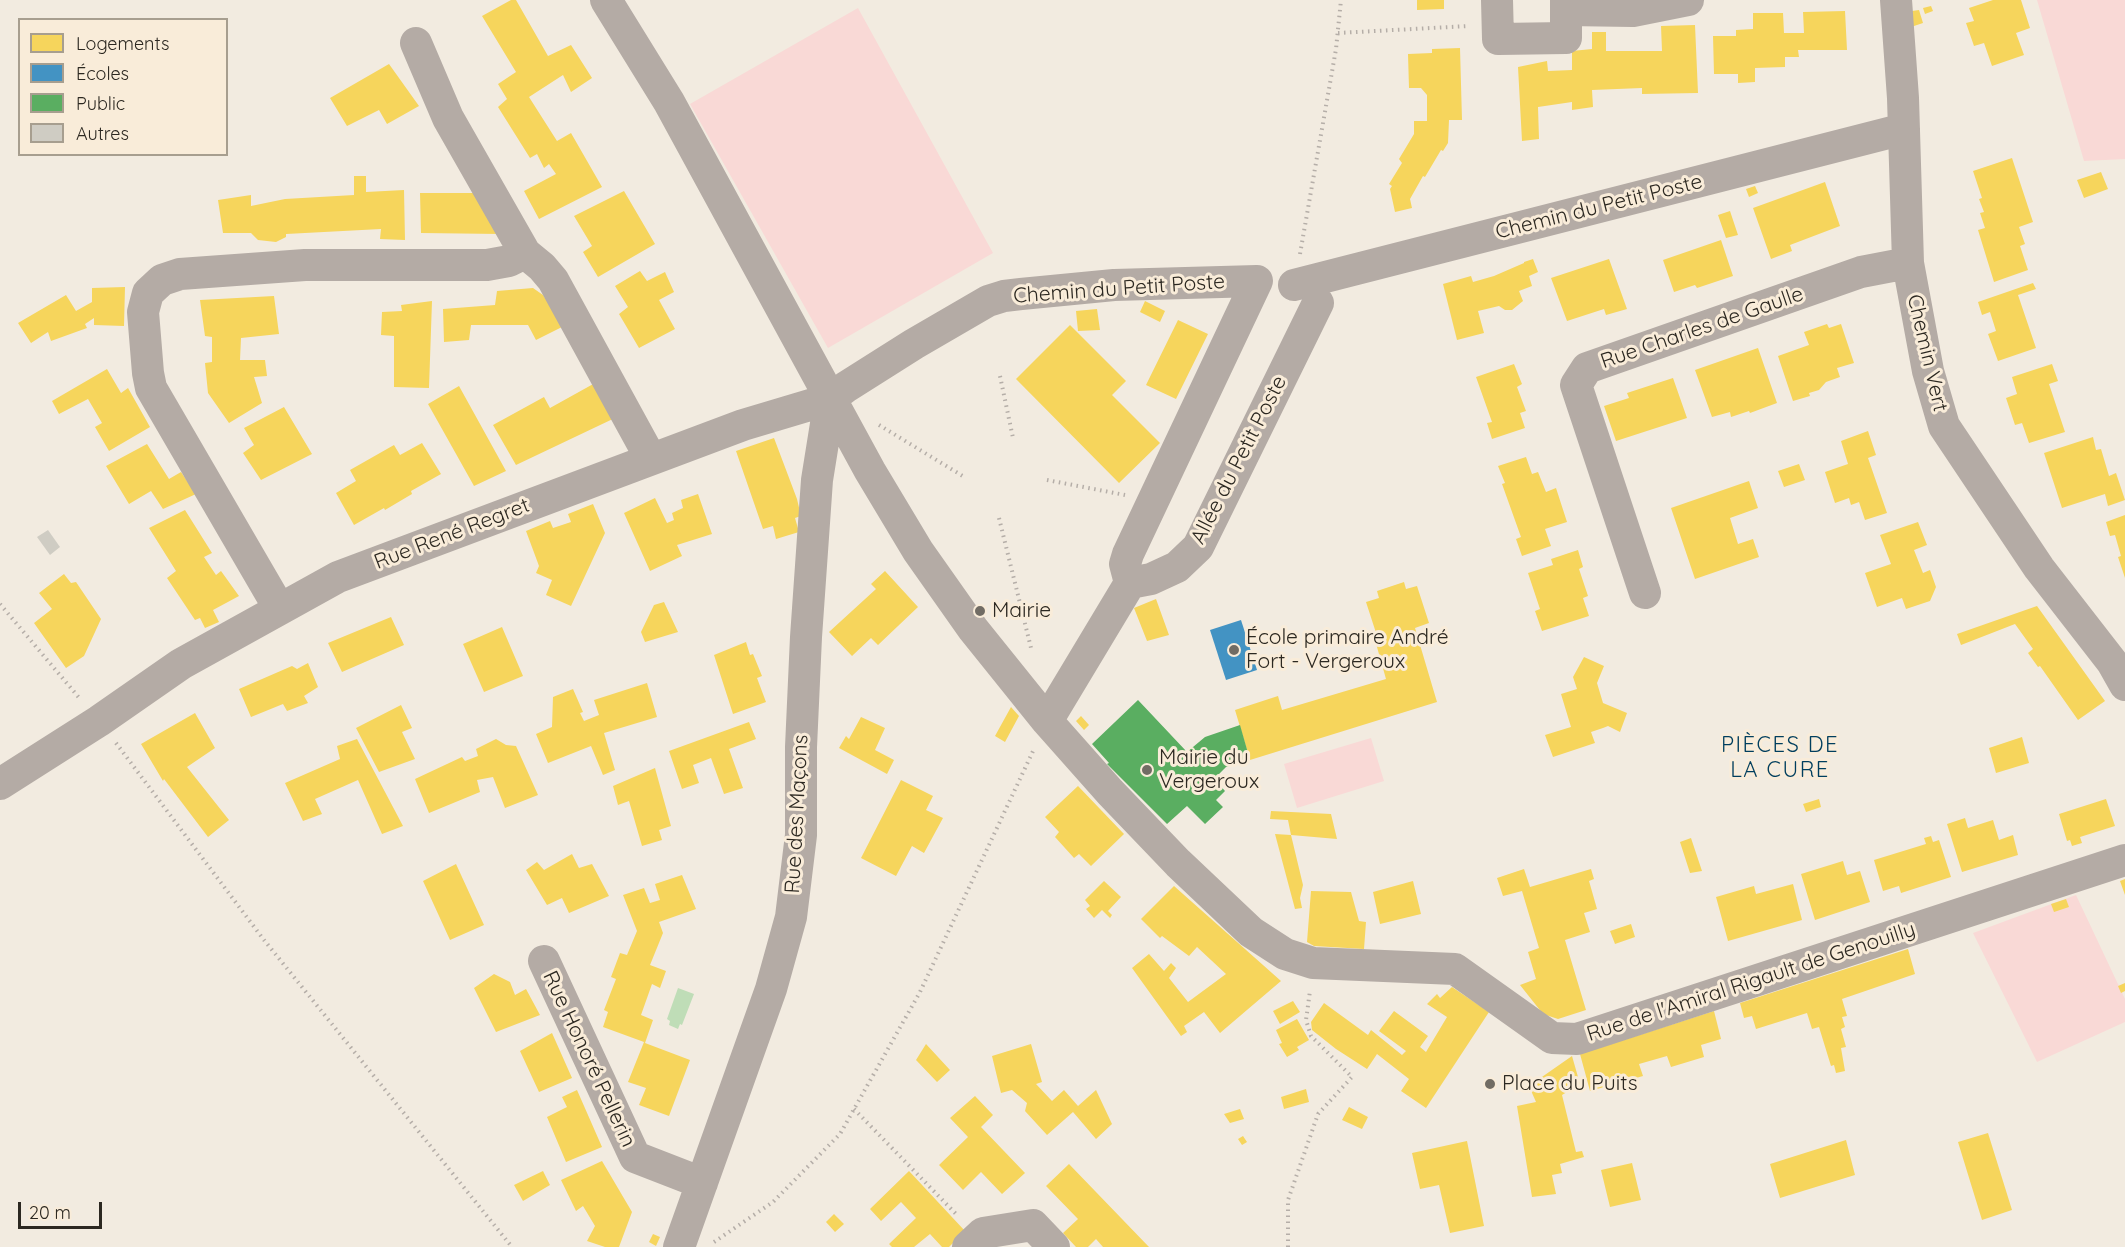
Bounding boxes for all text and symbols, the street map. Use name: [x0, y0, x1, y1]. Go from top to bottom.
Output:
legend: [18, 18, 228, 156]
text: Logements: [76, 32, 169, 55]
text: Écoles: [76, 62, 129, 85]
text: Public: [76, 92, 125, 115]
text: Autres: [76, 122, 129, 145]
street label: Chemin du Petit Poste: [1493, 169, 1705, 245]
street label: Chemin du Petit Poste: [1012, 269, 1226, 309]
street label: Rue Charles de Gaulle: [1597, 281, 1807, 375]
street label: Chemin Vert: [1901, 292, 1953, 414]
street label: Allée du Petit Poste: [1186, 372, 1292, 548]
street label: Rue René Regret: [371, 493, 533, 575]
place label: Mairie: [992, 598, 1051, 624]
marker: Mairie: [973, 604, 987, 618]
place label: École primaire André Fort - Vergeroux: [1246, 625, 1449, 675]
marker: École primaire André Fort - Vergeroux: [1227, 643, 1241, 657]
district label: PIÈCES DE LA CURE: [1721, 732, 1839, 784]
street label: Rue des Maçons: [780, 734, 814, 894]
place label: Mairie du Vergeroux: [1159, 745, 1259, 795]
marker: Mairie du Vergeroux: [1140, 763, 1154, 777]
street label: Rue de l'Amiral Rigault de Genouilly: [1584, 917, 1918, 1047]
street label: Rue Honoré Pellerin: [537, 967, 641, 1151]
place label: Place du Puits: [1502, 1071, 1638, 1097]
marker: Place du Puits: [1483, 1077, 1497, 1091]
scale bar: [21, 1190, 105, 1228]
text: 20 m: [29, 1201, 71, 1224]

